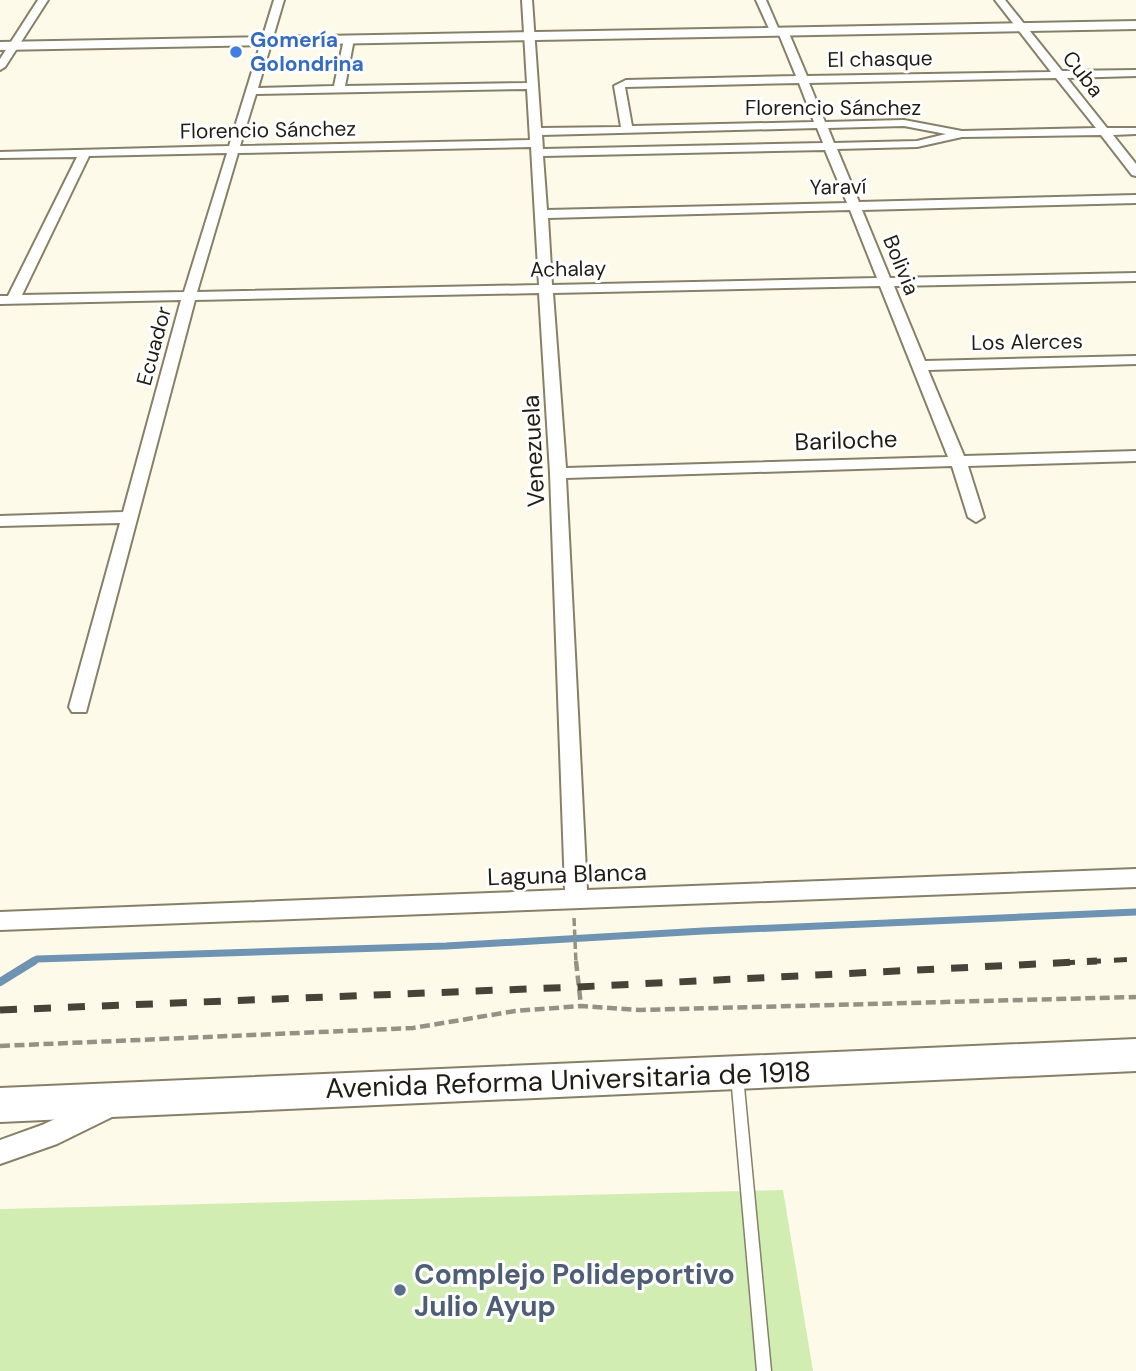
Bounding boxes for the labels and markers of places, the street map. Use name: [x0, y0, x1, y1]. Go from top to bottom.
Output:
place label: Gomería Golondrina: [250, 26, 364, 78]
marker: Gomería Golondrina: [228, 44, 244, 60]
place label: Complejo Polideportivo Julio Ayup: [414, 1256, 735, 1325]
marker: Complejo Polideportivo Julio Ayup: [392, 1282, 408, 1298]

